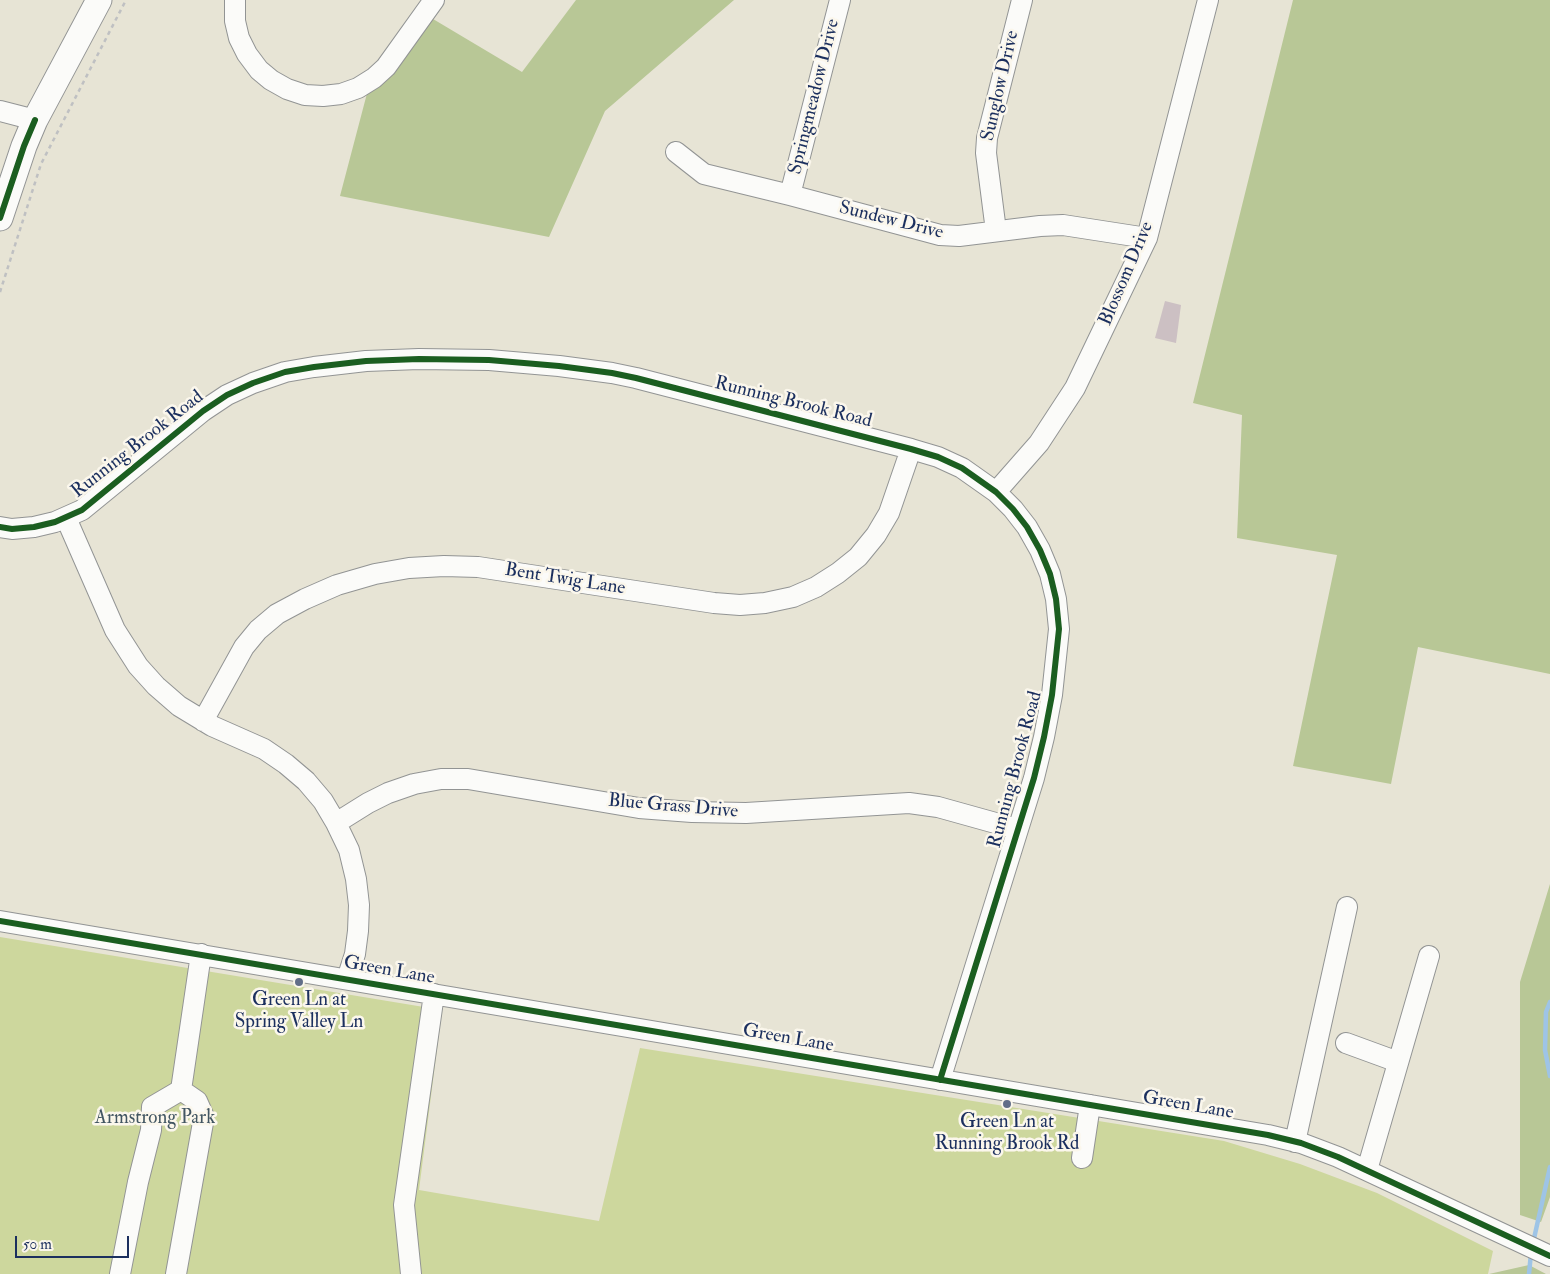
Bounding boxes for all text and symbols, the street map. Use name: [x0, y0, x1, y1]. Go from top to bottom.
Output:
street label: Springmeadow Drive: [785, 17, 845, 177]
street label: Sunglow Drive: [977, 29, 1025, 143]
street label: Sundew Drive: [837, 197, 945, 245]
street label: Blossom Drive: [1095, 219, 1159, 329]
street label: Running Brook Road: [712, 372, 874, 434]
street label: Running Brook Road: [67, 386, 209, 504]
street label: Bent Twig Lane: [503, 559, 627, 601]
street label: Running Brook Road: [984, 689, 1048, 851]
street label: Blue Grass Drive: [607, 790, 739, 824]
street label: Green Lane: [342, 952, 436, 990]
marker: Green Ln at Spring Valley Ln: [293, 976, 305, 988]
place label: Green Ln at Spring Valley Ln: [235, 990, 363, 1034]
street label: Green Lane: [741, 1020, 835, 1058]
street label: Green Lane: [1141, 1087, 1235, 1125]
marker: Green Ln at Running Brook Rd: [1001, 1098, 1013, 1110]
park label: Armstrong Park: [95, 1108, 215, 1130]
place label: Green Ln at Running Brook Rd: [935, 1112, 1079, 1156]
scale bar: [18, 1226, 131, 1258]
text: 50 m: [23, 1235, 52, 1254]

